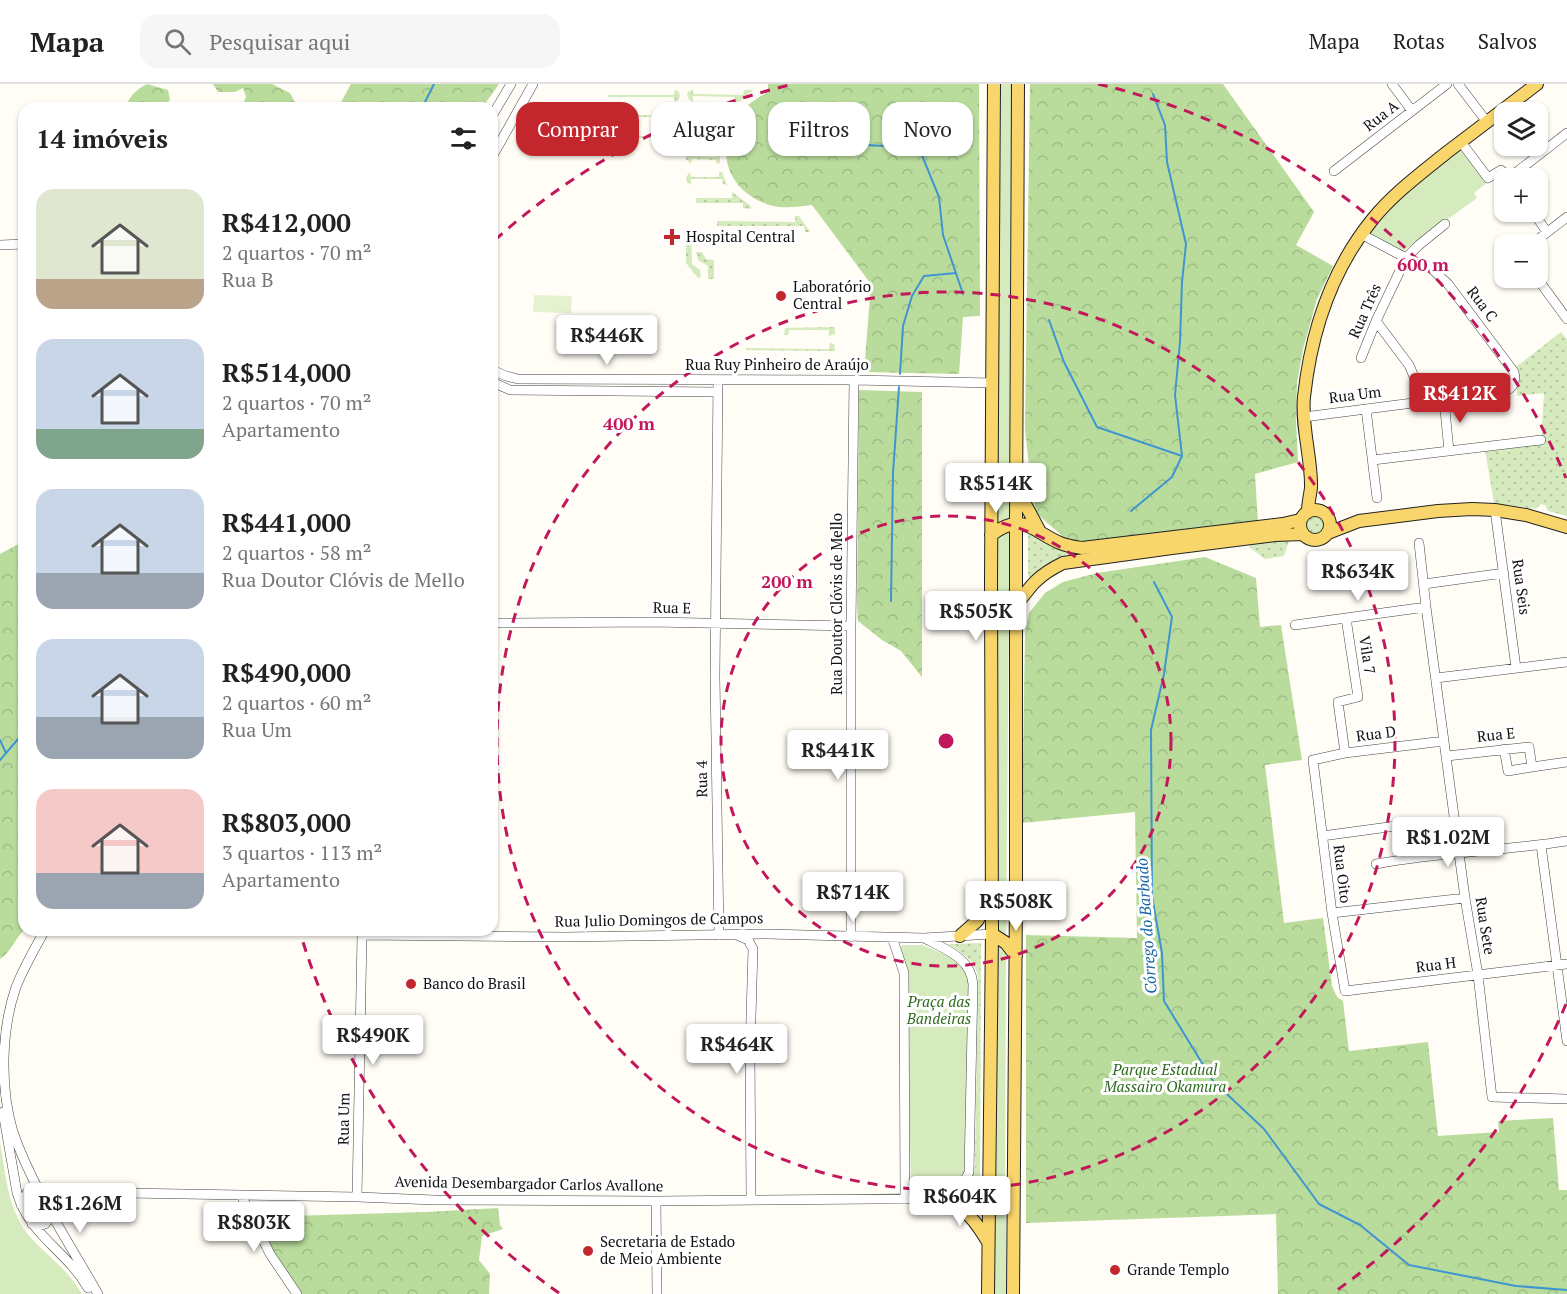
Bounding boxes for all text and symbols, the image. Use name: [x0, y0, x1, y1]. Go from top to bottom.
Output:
search box: [140, 14, 560, 68]
text: Mapa: [30, 23, 104, 60]
icon: search: [161, 25, 194, 58]
text: Pesquisar aqui: [209, 27, 351, 56]
text: Mapa: [1309, 27, 1360, 55]
text: Rotas: [1393, 27, 1445, 55]
text: Salvos: [1478, 27, 1537, 55]
street label: Rua A: [1359, 95, 1403, 135]
chip: Comprar: [516, 102, 639, 156]
chip: Alugar: [651, 102, 756, 156]
chip: Filtros: [768, 102, 870, 156]
chip: Novo: [882, 102, 973, 156]
map controls: [1494, 102, 1548, 288]
button: layers: [1494, 102, 1548, 156]
text: 14 imóveis: [36, 121, 168, 155]
icon: filters: [447, 122, 480, 155]
button: +: [1494, 168, 1548, 222]
text: R$412,000: [222, 205, 351, 239]
icon: home: [84, 213, 156, 285]
place label: Hospital Central: [686, 226, 795, 246]
marker: Hospital Central: [663, 228, 681, 246]
button: −: [1494, 234, 1548, 288]
text: 2 quartos · 70 m²: [222, 239, 371, 266]
text: 600 m: [1397, 252, 1449, 276]
text: Rua B: [222, 266, 273, 293]
place label: Laboratório Central: [793, 276, 871, 313]
street label: Rua Três: [1343, 280, 1385, 341]
street label: Rua C: [1463, 282, 1503, 325]
marker: Laboratório Central: [774, 289, 788, 303]
pin: R$446K: [558, 315, 656, 366]
text: R$446K: [570, 321, 644, 348]
street label: Rua Ruy Pinheiro de Araújo: [685, 354, 869, 374]
text: R$514,000: [222, 355, 351, 389]
icon: home: [84, 363, 156, 435]
pin: R$412K: [1411, 373, 1509, 424]
text: R$412K: [1423, 379, 1497, 406]
street label: Rua Um: [1328, 381, 1382, 407]
text: 2 quartos · 70 m²: [222, 389, 371, 416]
text: 400 m: [603, 411, 655, 435]
text: Apartamento: [222, 416, 340, 443]
pin: R$514K: [947, 463, 1045, 514]
text: R$514K: [959, 469, 1033, 496]
text: R$441,000: [222, 505, 351, 539]
icon: home: [84, 513, 156, 585]
street label: Rua Doutor Clóvis de Mello: [826, 513, 846, 695]
text: 2 quartos · 58 m²: [222, 539, 371, 566]
pin: R$634K: [1309, 551, 1407, 602]
text: R$634K: [1321, 557, 1395, 584]
street label: Rua Seis: [1508, 558, 1536, 616]
text: Rua Doutor Clóvis de Mello: [222, 566, 465, 593]
text: 200 m: [761, 569, 813, 593]
pin: R$505K: [927, 591, 1025, 642]
street label: Rua E: [653, 597, 691, 617]
text: R$505K: [939, 597, 1013, 624]
street label: Vila 7: [1355, 634, 1381, 675]
text: R$490,000: [222, 655, 351, 689]
icon: home: [84, 663, 156, 735]
text: 2 quartos · 60 m²: [222, 689, 371, 716]
text: Rua Um: [222, 716, 292, 743]
street label: Rua D: [1355, 721, 1397, 745]
street label: Rua E: [1476, 722, 1516, 746]
pin: R$441K: [789, 730, 887, 781]
centre of rings: [936, 731, 956, 751]
text: R$441K: [801, 736, 875, 763]
street label: Rua 4: [691, 760, 711, 798]
text: R$803,000: [222, 805, 351, 839]
icon: home: [84, 813, 156, 885]
pin: R$1.02M: [1393, 817, 1503, 868]
text: R$1.02M: [1406, 823, 1490, 850]
text: 3 quartos · 113 m²: [222, 839, 382, 866]
street label: Rua Oito: [1329, 843, 1357, 904]
water label: Córrego do Barbado: [1130, 857, 1162, 995]
text: Apartamento: [222, 866, 340, 893]
pin: R$714K: [804, 872, 902, 923]
text: R$714K: [816, 878, 890, 905]
pin: R$508K: [967, 881, 1065, 932]
text: R$508K: [979, 887, 1053, 914]
street label: Rua Sete: [1472, 896, 1500, 956]
street label: Rua Julio Domingos de Campos: [554, 907, 763, 931]
street label: Rua H: [1415, 952, 1457, 976]
place label: Banco do Brasil: [423, 973, 526, 993]
marker: Banco do Brasil: [404, 977, 418, 991]
park label: Praça das Bandeiras: [906, 991, 971, 1028]
pin: R$490K: [324, 1015, 422, 1066]
text: R$490K: [336, 1021, 410, 1048]
pin: R$464K: [688, 1024, 786, 1075]
text: R$464K: [700, 1030, 774, 1057]
park label: Parque Estadual Massairo Okamura: [1103, 1059, 1226, 1096]
street label: Rua Um: [333, 1093, 353, 1145]
street label: Avenida Desembargador Carlos Avallone: [394, 1171, 664, 1195]
pin: R$604K: [911, 1176, 1009, 1227]
text: R$604K: [923, 1182, 997, 1209]
pin: R$1.26M: [25, 1183, 135, 1234]
text: R$1.26M: [38, 1189, 122, 1216]
pin: R$803K: [205, 1202, 303, 1253]
text: R$803K: [217, 1208, 291, 1235]
place label: Secretaria de Estado de Meio Ambiente: [600, 1231, 735, 1268]
marker: Secretaria de Estado de Meio Ambiente: [581, 1244, 595, 1258]
place label: Grande Templo: [1127, 1259, 1229, 1279]
marker: Grande Templo: [1108, 1263, 1122, 1277]

